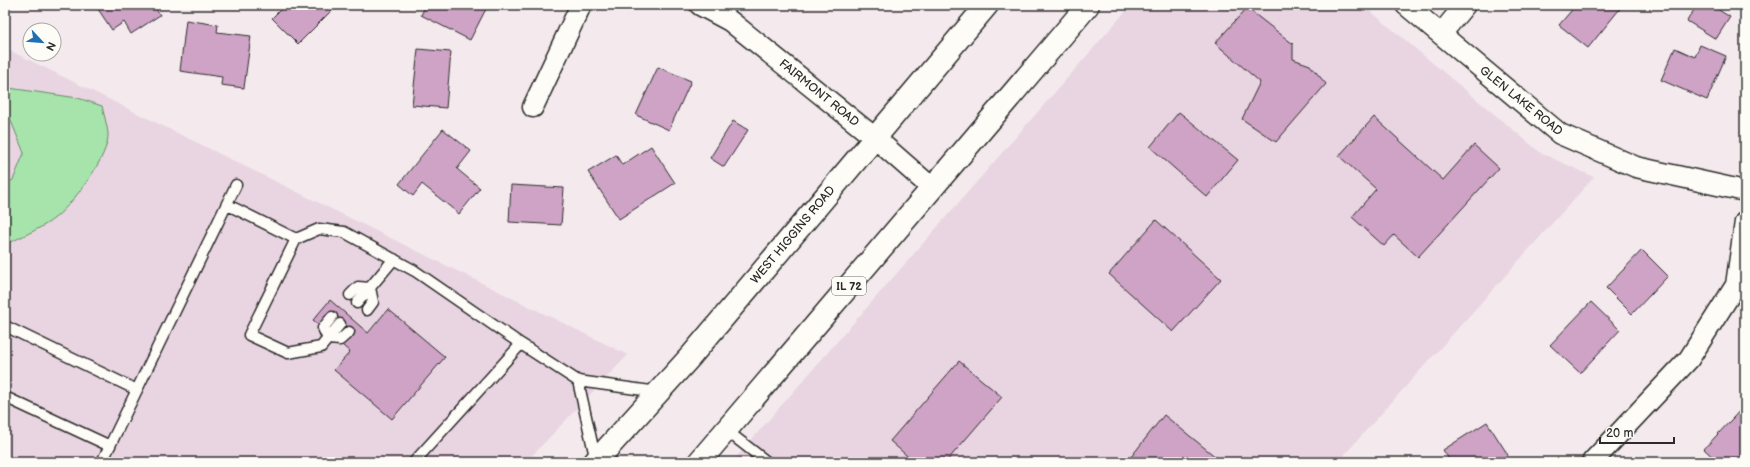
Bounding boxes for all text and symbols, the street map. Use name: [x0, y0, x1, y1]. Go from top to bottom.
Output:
north arrow: [22, 22, 62, 62]
text: N: [43, 40, 58, 53]
street label: FAIRMONT ROAD: [776, 56, 862, 130]
street label: GLEN LAKE ROAD: [1476, 63, 1566, 139]
street label: WEST HIGGINS ROAD: [748, 183, 839, 287]
road number: IL 72: [832, 277, 866, 295]
scale bar: [1600, 419, 1674, 445]
text: 20 m: [1606, 426, 1633, 441]

